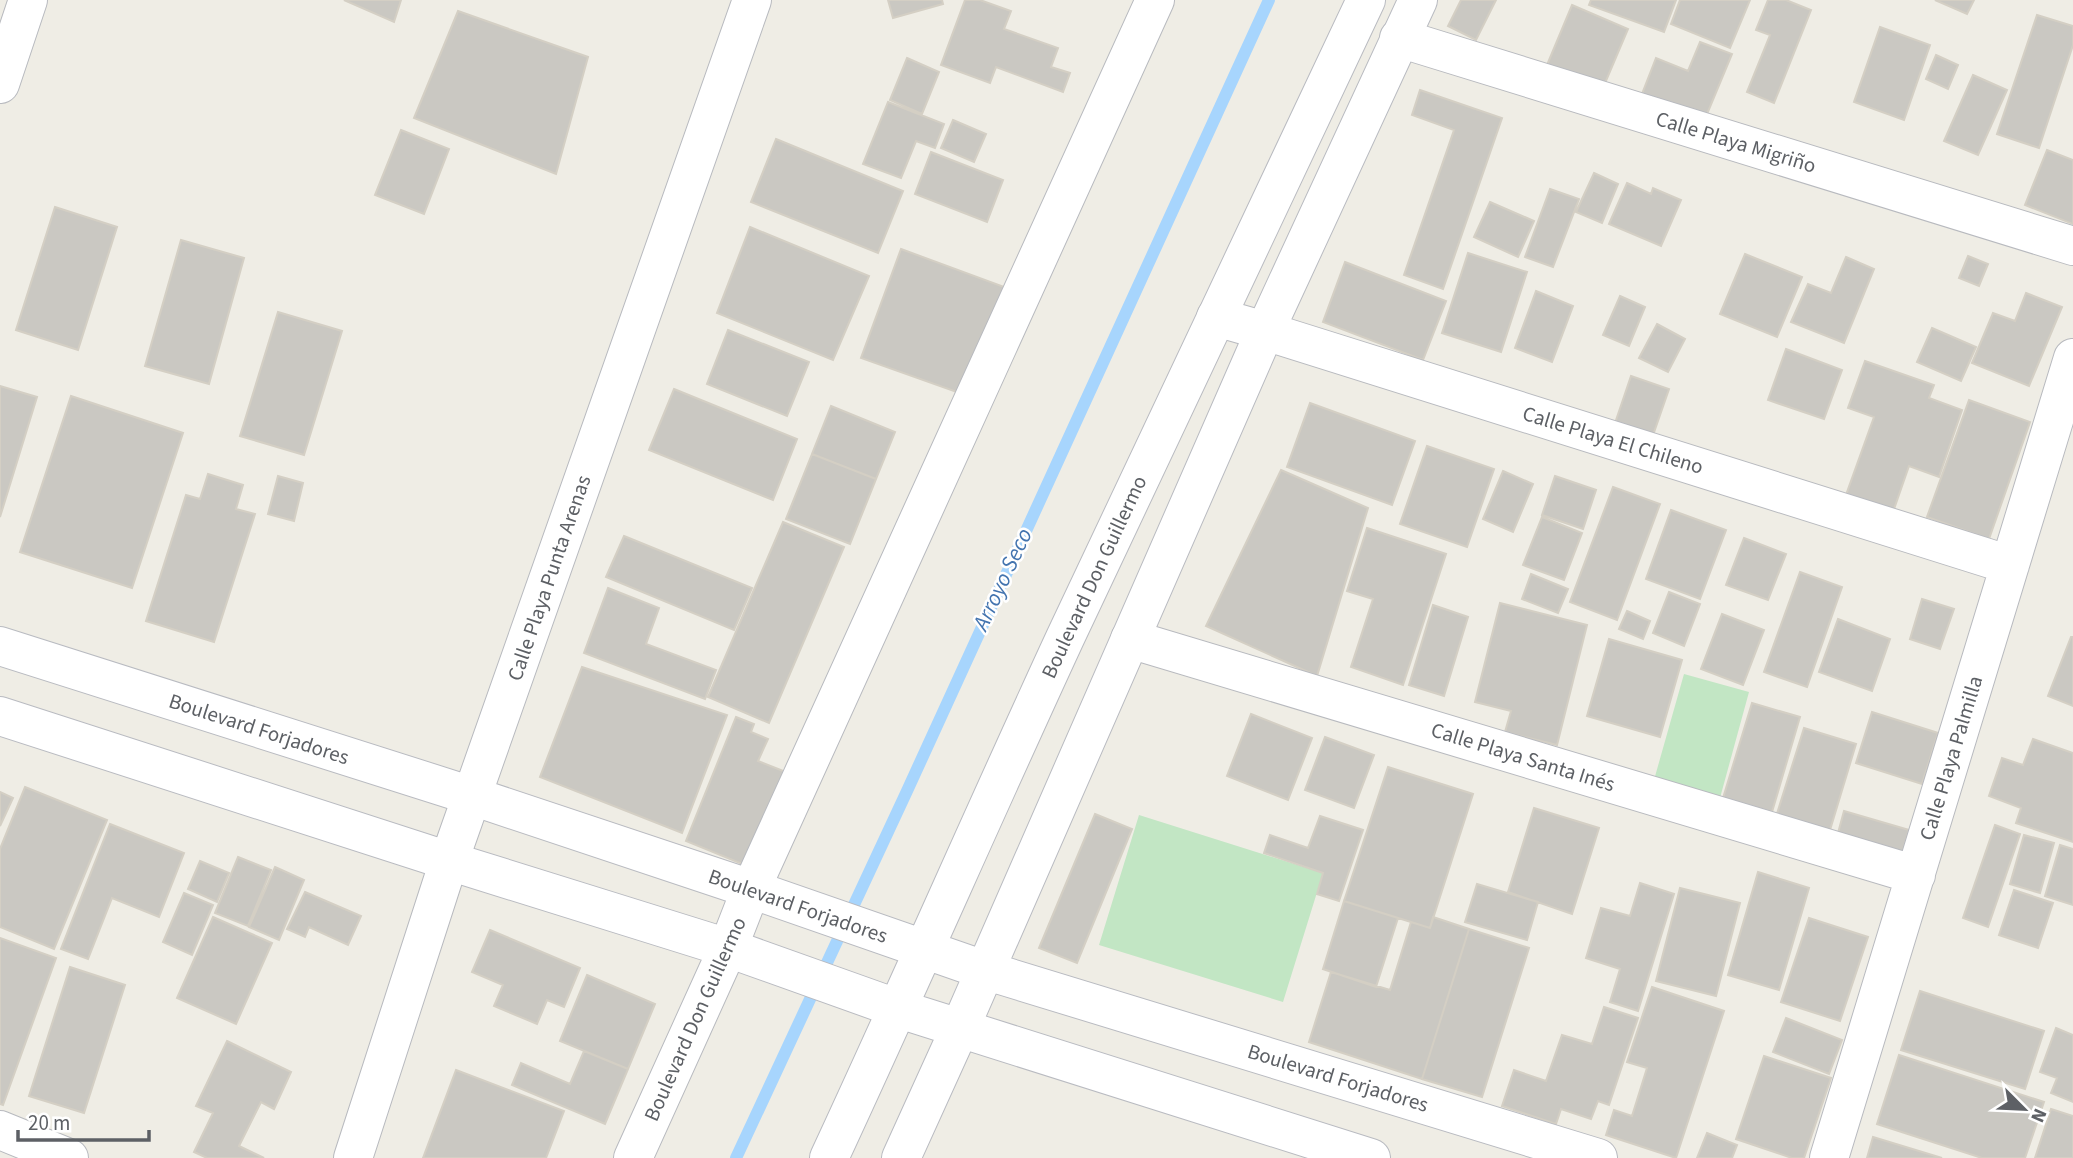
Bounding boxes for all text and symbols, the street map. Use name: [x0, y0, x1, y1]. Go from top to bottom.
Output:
street label: Calle Playa Migriño: [1652, 103, 1820, 181]
street label: Calle Playa El Chileno: [1519, 398, 1707, 482]
street label: Calle Playa Punta Arenas: [500, 471, 598, 685]
street label: Boulevard Don Guillermo: [1034, 471, 1154, 683]
water label: Arroyo Seco: [963, 523, 1041, 638]
street label: Calle Playa Palmilla: [1912, 672, 1990, 844]
street label: Boulevard Forjadores: [165, 686, 353, 772]
street label: Calle Playa Santa Inés: [1427, 715, 1619, 799]
street label: Boulevard Forjadores: [704, 861, 892, 951]
street label: Boulevard Don Guillermo: [636, 912, 754, 1126]
street label: Boulevard Forjadores: [1244, 1036, 1432, 1120]
north arrow: [1989, 1074, 2059, 1144]
scale bar: [18, 1098, 149, 1142]
text: N: [2023, 1104, 2053, 1127]
text: 20 m: [28, 1108, 70, 1138]

